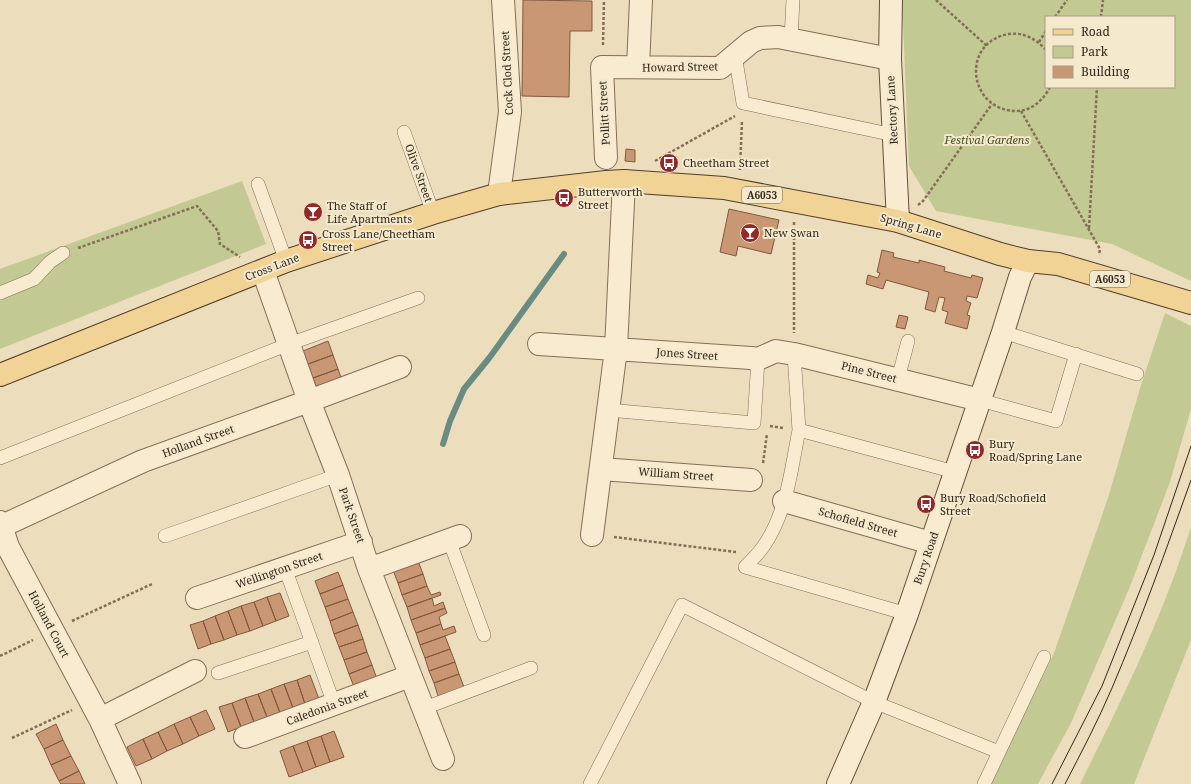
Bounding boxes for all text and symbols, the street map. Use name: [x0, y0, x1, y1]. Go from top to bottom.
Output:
legend: [1045, 16, 1175, 88]
text: Road: [1081, 23, 1111, 40]
street label: Cock Clod Street: [497, 30, 516, 116]
text: Park: [1081, 43, 1109, 60]
street label: Howard Street: [642, 58, 718, 75]
text: Building: [1081, 63, 1130, 80]
street label: Rectory Lane: [882, 75, 901, 145]
street label: Pollitt Street: [594, 80, 613, 146]
park label: Festival Gardens: [943, 132, 1030, 147]
street label: Olive Street: [402, 142, 437, 204]
bus stop icon: Cheetham Street: [658, 152, 680, 174]
place label: Cheetham Street: [683, 155, 770, 170]
place label: Butterworth Street: [578, 184, 643, 212]
bus stop icon: Butterworth Street: [553, 187, 575, 209]
road number: A6053: [742, 187, 782, 203]
place label: The Staff of Life Apartments: [327, 198, 412, 226]
bar icon: The Staff of Life Apartments: [302, 201, 324, 223]
street label: Spring Lane: [879, 210, 944, 241]
bar icon: New Swan: [739, 222, 761, 244]
place label: New Swan: [764, 225, 819, 240]
place label: Cross Lane/Cheetham Street: [322, 226, 436, 254]
bus stop icon: Cross Lane/Cheetham Street: [297, 229, 319, 251]
street label: Cross Lane: [242, 249, 301, 284]
road number: A6053: [1090, 271, 1130, 287]
street label: Jones Street: [655, 344, 718, 363]
street label: Pine Street: [840, 357, 899, 386]
street label: Holland Street: [160, 421, 236, 460]
place label: Bury Road/Spring Lane: [989, 436, 1082, 464]
bus stop icon: Bury Road/Spring Lane: [964, 439, 986, 461]
street label: William Street: [638, 463, 714, 484]
street label: Park Street: [336, 485, 369, 545]
place label: Bury Road/Schofield Street: [940, 490, 1046, 518]
bus stop icon: Bury Road/Schofield Street: [915, 493, 937, 515]
street label: Schofield Street: [817, 503, 900, 540]
street label: Bury Road: [909, 529, 942, 586]
street label: Wellington Street: [233, 548, 324, 591]
street label: Holland Court: [25, 588, 73, 660]
street label: Caledonia Street: [284, 685, 370, 728]

